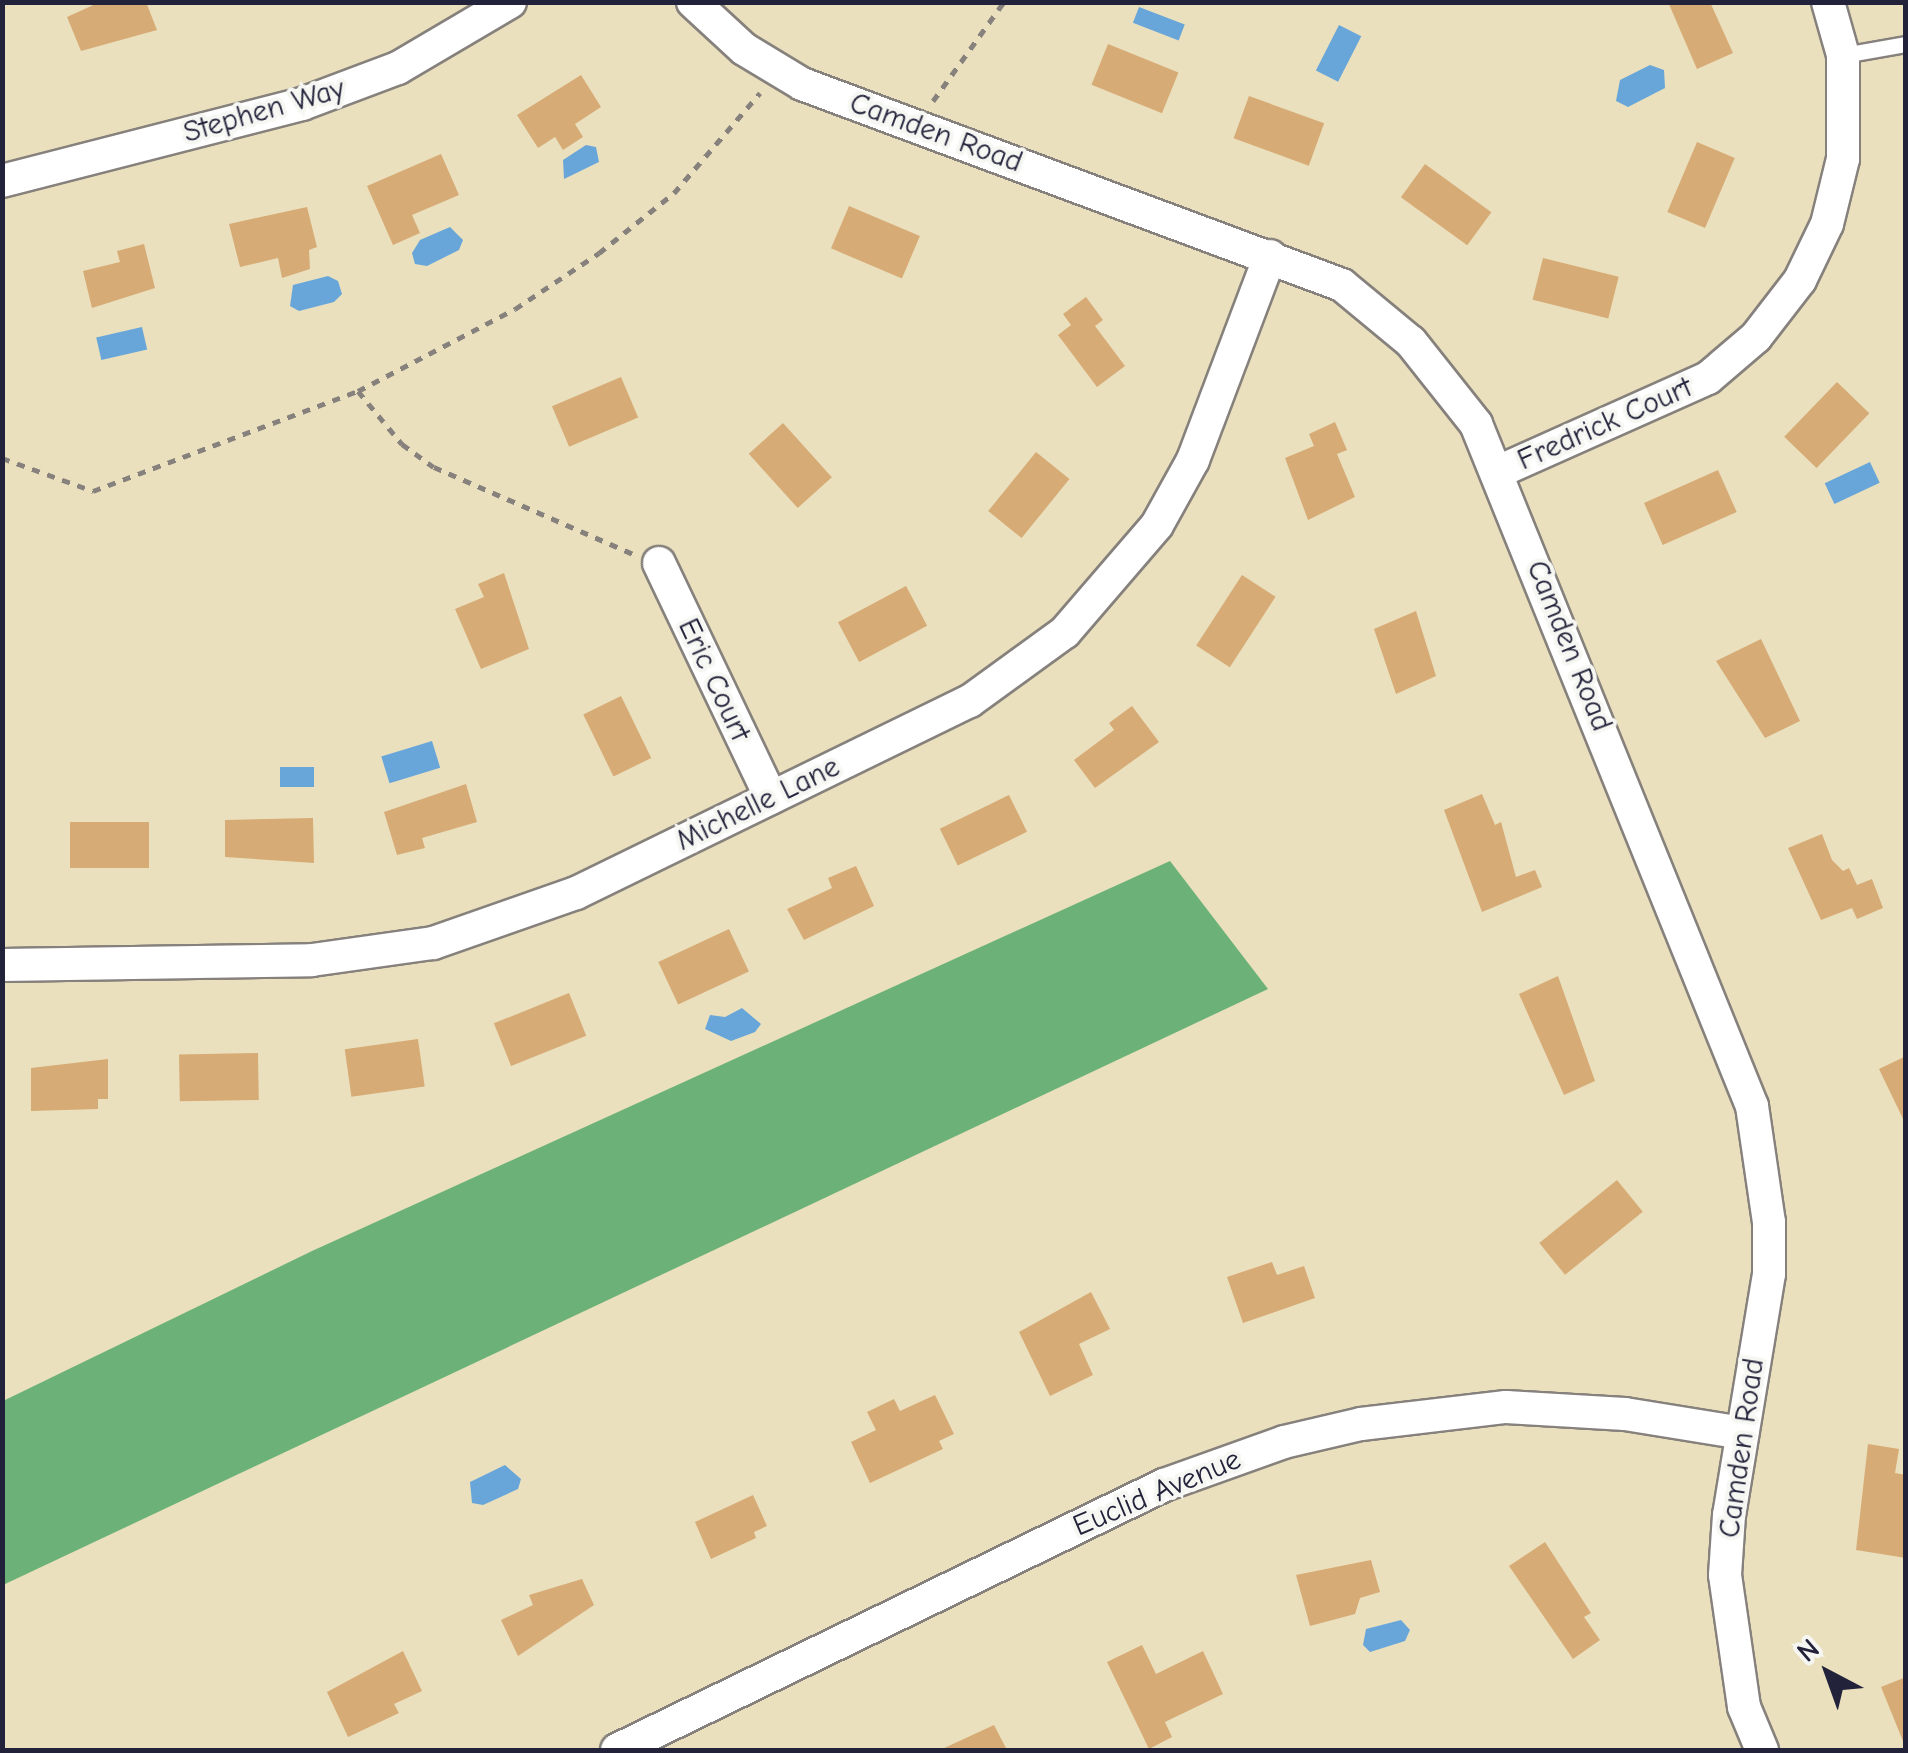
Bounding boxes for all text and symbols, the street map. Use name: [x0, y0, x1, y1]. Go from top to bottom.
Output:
street label: Stephen Way: [179, 71, 349, 151]
street label: Camden Road: [845, 85, 1027, 181]
street label: Fredrick Court: [1512, 369, 1698, 479]
street label: Camden Road: [1518, 555, 1620, 737]
street label: Eric Court: [670, 613, 758, 747]
street label: Michelle Lane: [670, 749, 846, 859]
street label: Camden Road: [1712, 1356, 1772, 1540]
street label: Euclid Avenue: [1068, 1442, 1246, 1544]
north arrow: [1778, 1623, 1878, 1723]
text: N: [1791, 1632, 1826, 1668]

